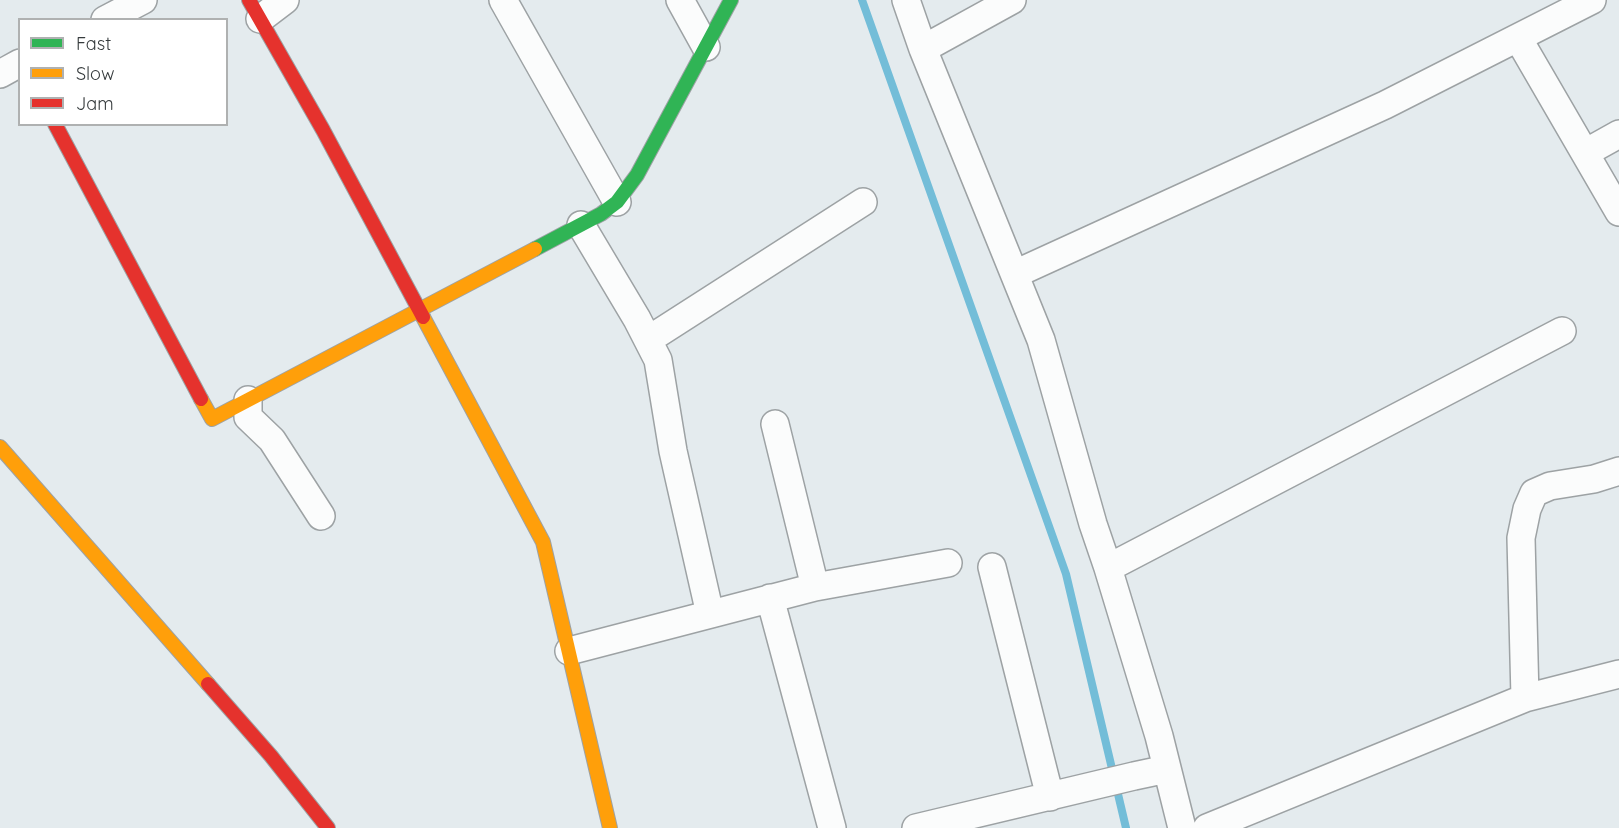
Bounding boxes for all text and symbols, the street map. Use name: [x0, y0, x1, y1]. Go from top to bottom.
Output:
legend: [18, 18, 228, 126]
text: Fast: [76, 32, 111, 55]
text: Slow: [76, 62, 114, 85]
text: Jam: [76, 92, 114, 115]

